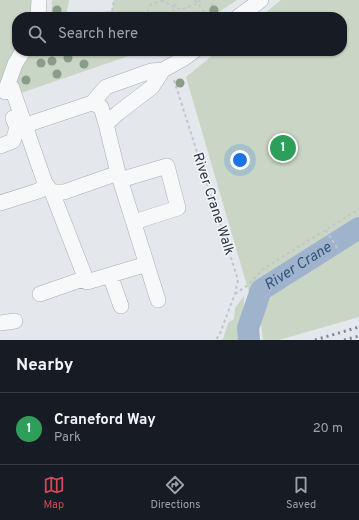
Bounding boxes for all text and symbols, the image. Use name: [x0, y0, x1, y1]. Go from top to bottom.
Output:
search box: [12, 12, 347, 56]
icon: search: [26, 23, 48, 45]
text: Search here: [58, 25, 138, 44]
pin: 1: [270, 133, 296, 163]
your location: [230, 150, 250, 170]
street label: River Crane Walk: [188, 151, 238, 257]
water label: River Crane: [261, 238, 335, 295]
text: Nearby: [16, 355, 73, 377]
text: Craneford Way: [54, 411, 156, 430]
text: 1: [26, 421, 32, 437]
text: 20 m: [313, 421, 343, 437]
text: Park: [54, 430, 81, 446]
tab: Map: [43, 474, 65, 512]
tab: Directions: [150, 474, 200, 512]
tab: Saved: [286, 474, 316, 512]

